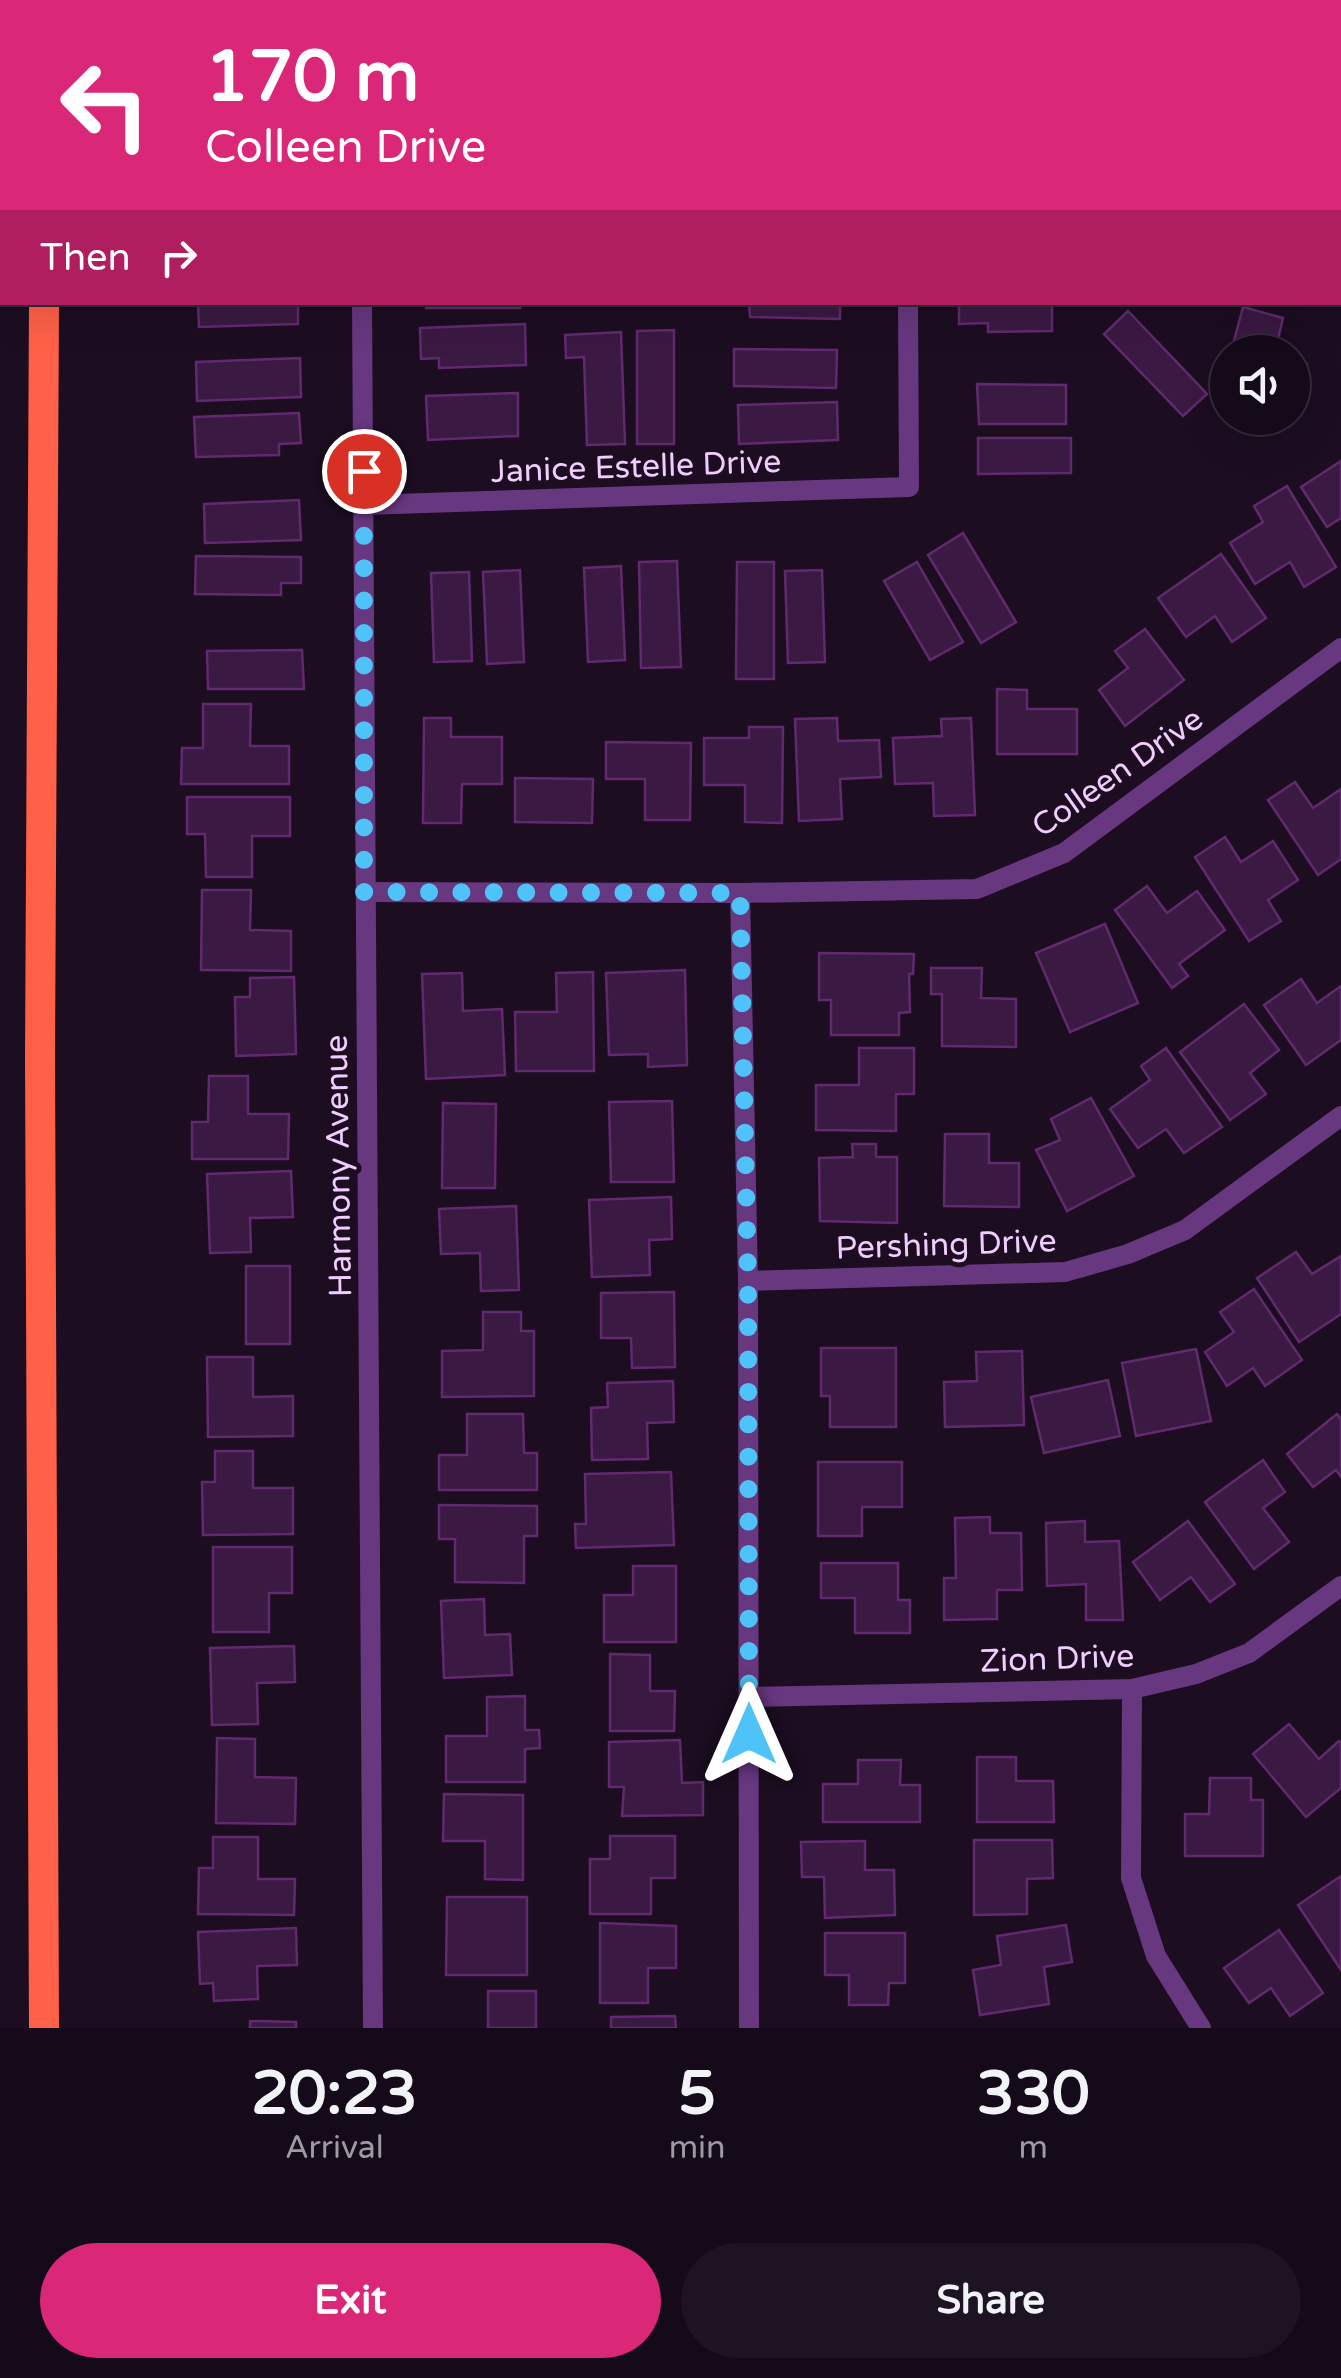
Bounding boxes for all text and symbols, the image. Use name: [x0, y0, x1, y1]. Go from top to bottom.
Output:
text: 170 m: [205, 36, 419, 120]
icon: left: [40, 40, 170, 170]
text: Colleen Drive: [205, 121, 486, 175]
icon: right: [151, 230, 206, 285]
text: Then: [40, 235, 131, 281]
map controls: [1210, 335, 1310, 435]
button: sound: [1210, 335, 1310, 435]
pin: [322, 429, 407, 514]
street label: Janice Estelle Drive: [490, 443, 782, 491]
icon: arrive: [337, 444, 392, 499]
street label: Colleen Drive: [1025, 700, 1210, 846]
street label: Harmony Avenue: [318, 1034, 360, 1298]
street label: Pershing Drive: [835, 1222, 1057, 1268]
street label: Zion Drive: [979, 1637, 1135, 1681]
position arrow: [697, 1682, 801, 1786]
text: 20:23: [251, 2058, 418, 2130]
text: 5: [678, 2058, 716, 2130]
text: 330: [977, 2058, 1090, 2130]
text: Arrival: [285, 2129, 384, 2167]
text: min: [669, 2129, 726, 2167]
text: m: [1019, 2129, 1048, 2167]
button: Exit: [40, 2243, 661, 2358]
button: Share: [681, 2243, 1301, 2358]

